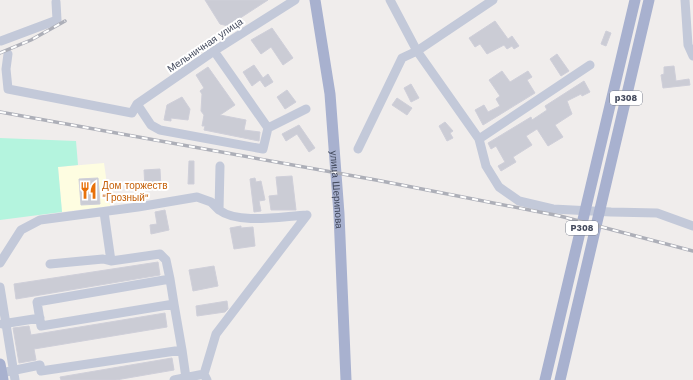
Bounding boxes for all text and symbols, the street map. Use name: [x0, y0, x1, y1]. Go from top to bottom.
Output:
street label: Мельничная улица: [165, 15, 245, 74]
road number: p308: [610, 91, 642, 105]
street label: улица Шерипова: [329, 150, 345, 229]
place label: Дом торжеств "Грозный": [102, 180, 167, 203]
restaurant icon: Дом торжеств "Грозный": [79, 181, 99, 201]
road number: P308: [566, 221, 598, 235]

